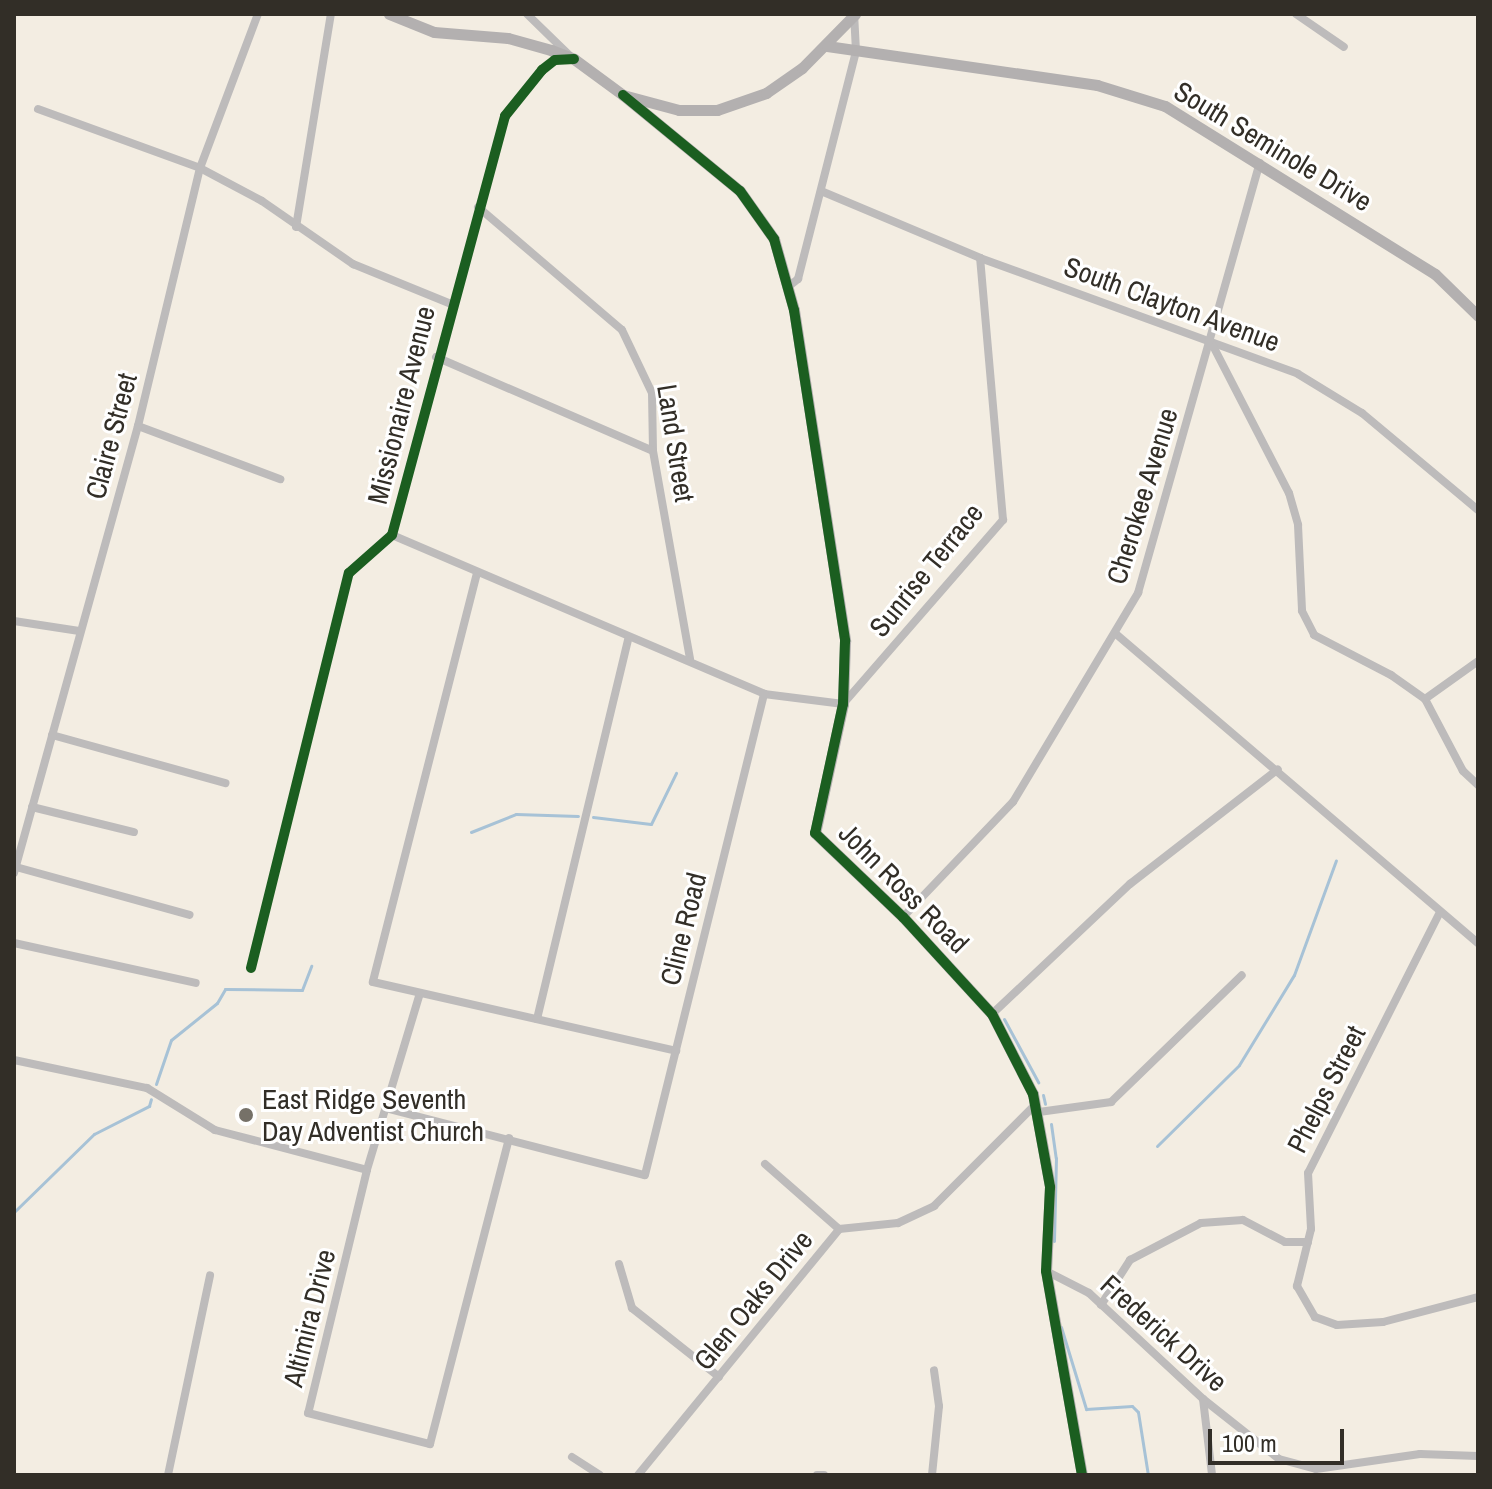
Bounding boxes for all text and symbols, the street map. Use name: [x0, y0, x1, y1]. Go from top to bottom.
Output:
street label: South Seminole Drive: [1168, 74, 1378, 218]
street label: South Clayton Avenue: [1059, 249, 1285, 359]
street label: Missionaire Avenue: [360, 302, 442, 508]
street label: Claire Street: [78, 369, 144, 503]
street label: Land Street: [650, 382, 702, 504]
street label: Cherokee Avenue: [1099, 403, 1185, 589]
street label: Sunrise Terrace: [862, 496, 990, 644]
street label: John Ross Road: [832, 816, 976, 960]
street label: Cline Road: [653, 869, 713, 989]
street label: Phelps Street: [1280, 1020, 1372, 1158]
place label: East Ridge Seventh Day Adventist Church: [262, 1082, 485, 1148]
marker: East Ridge Seventh Day Adventist Church: [237, 1106, 255, 1124]
street label: Glen Oaks Drive: [687, 1223, 819, 1377]
street label: Altimira Drive: [276, 1246, 342, 1390]
street label: Frederick Drive: [1094, 1268, 1234, 1398]
scale bar: [1212, 1413, 1348, 1463]
text: 100 m: [1222, 1427, 1277, 1459]

